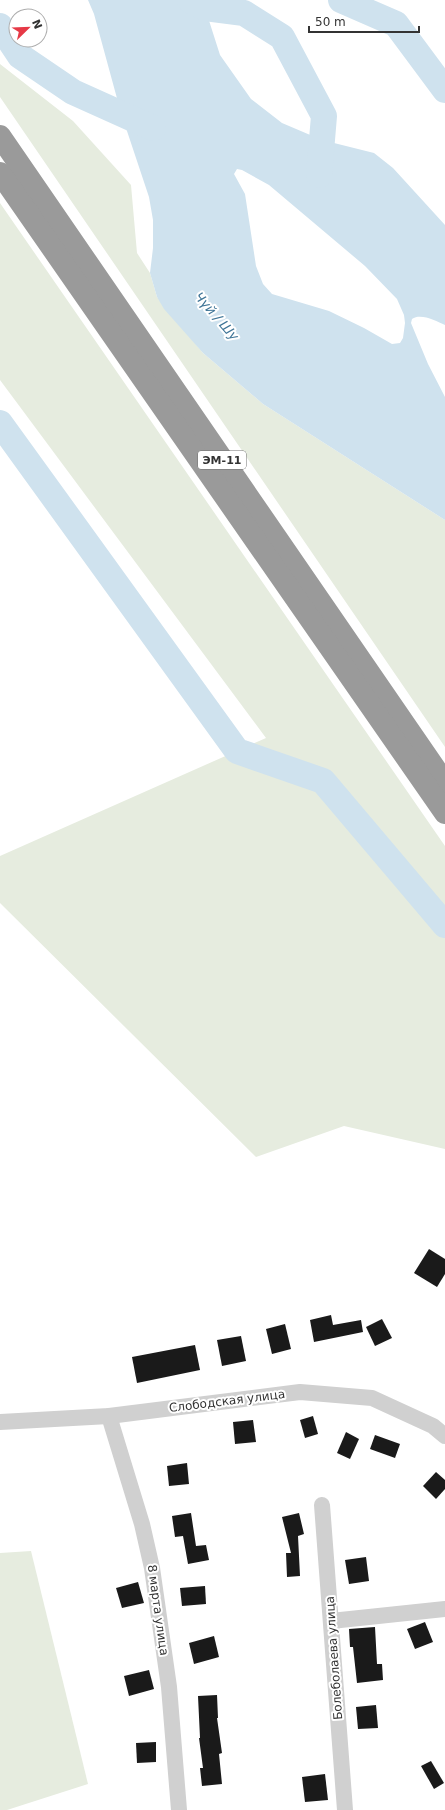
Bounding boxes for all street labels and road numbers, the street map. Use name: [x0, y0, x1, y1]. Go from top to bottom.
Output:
road number: ЭМ-11: [198, 451, 246, 469]
street label: Слободская улица: [168, 1387, 286, 1415]
street label: 8 марта улица: [145, 1564, 171, 1656]
street label: Болеболаева улица: [323, 1596, 345, 1720]

